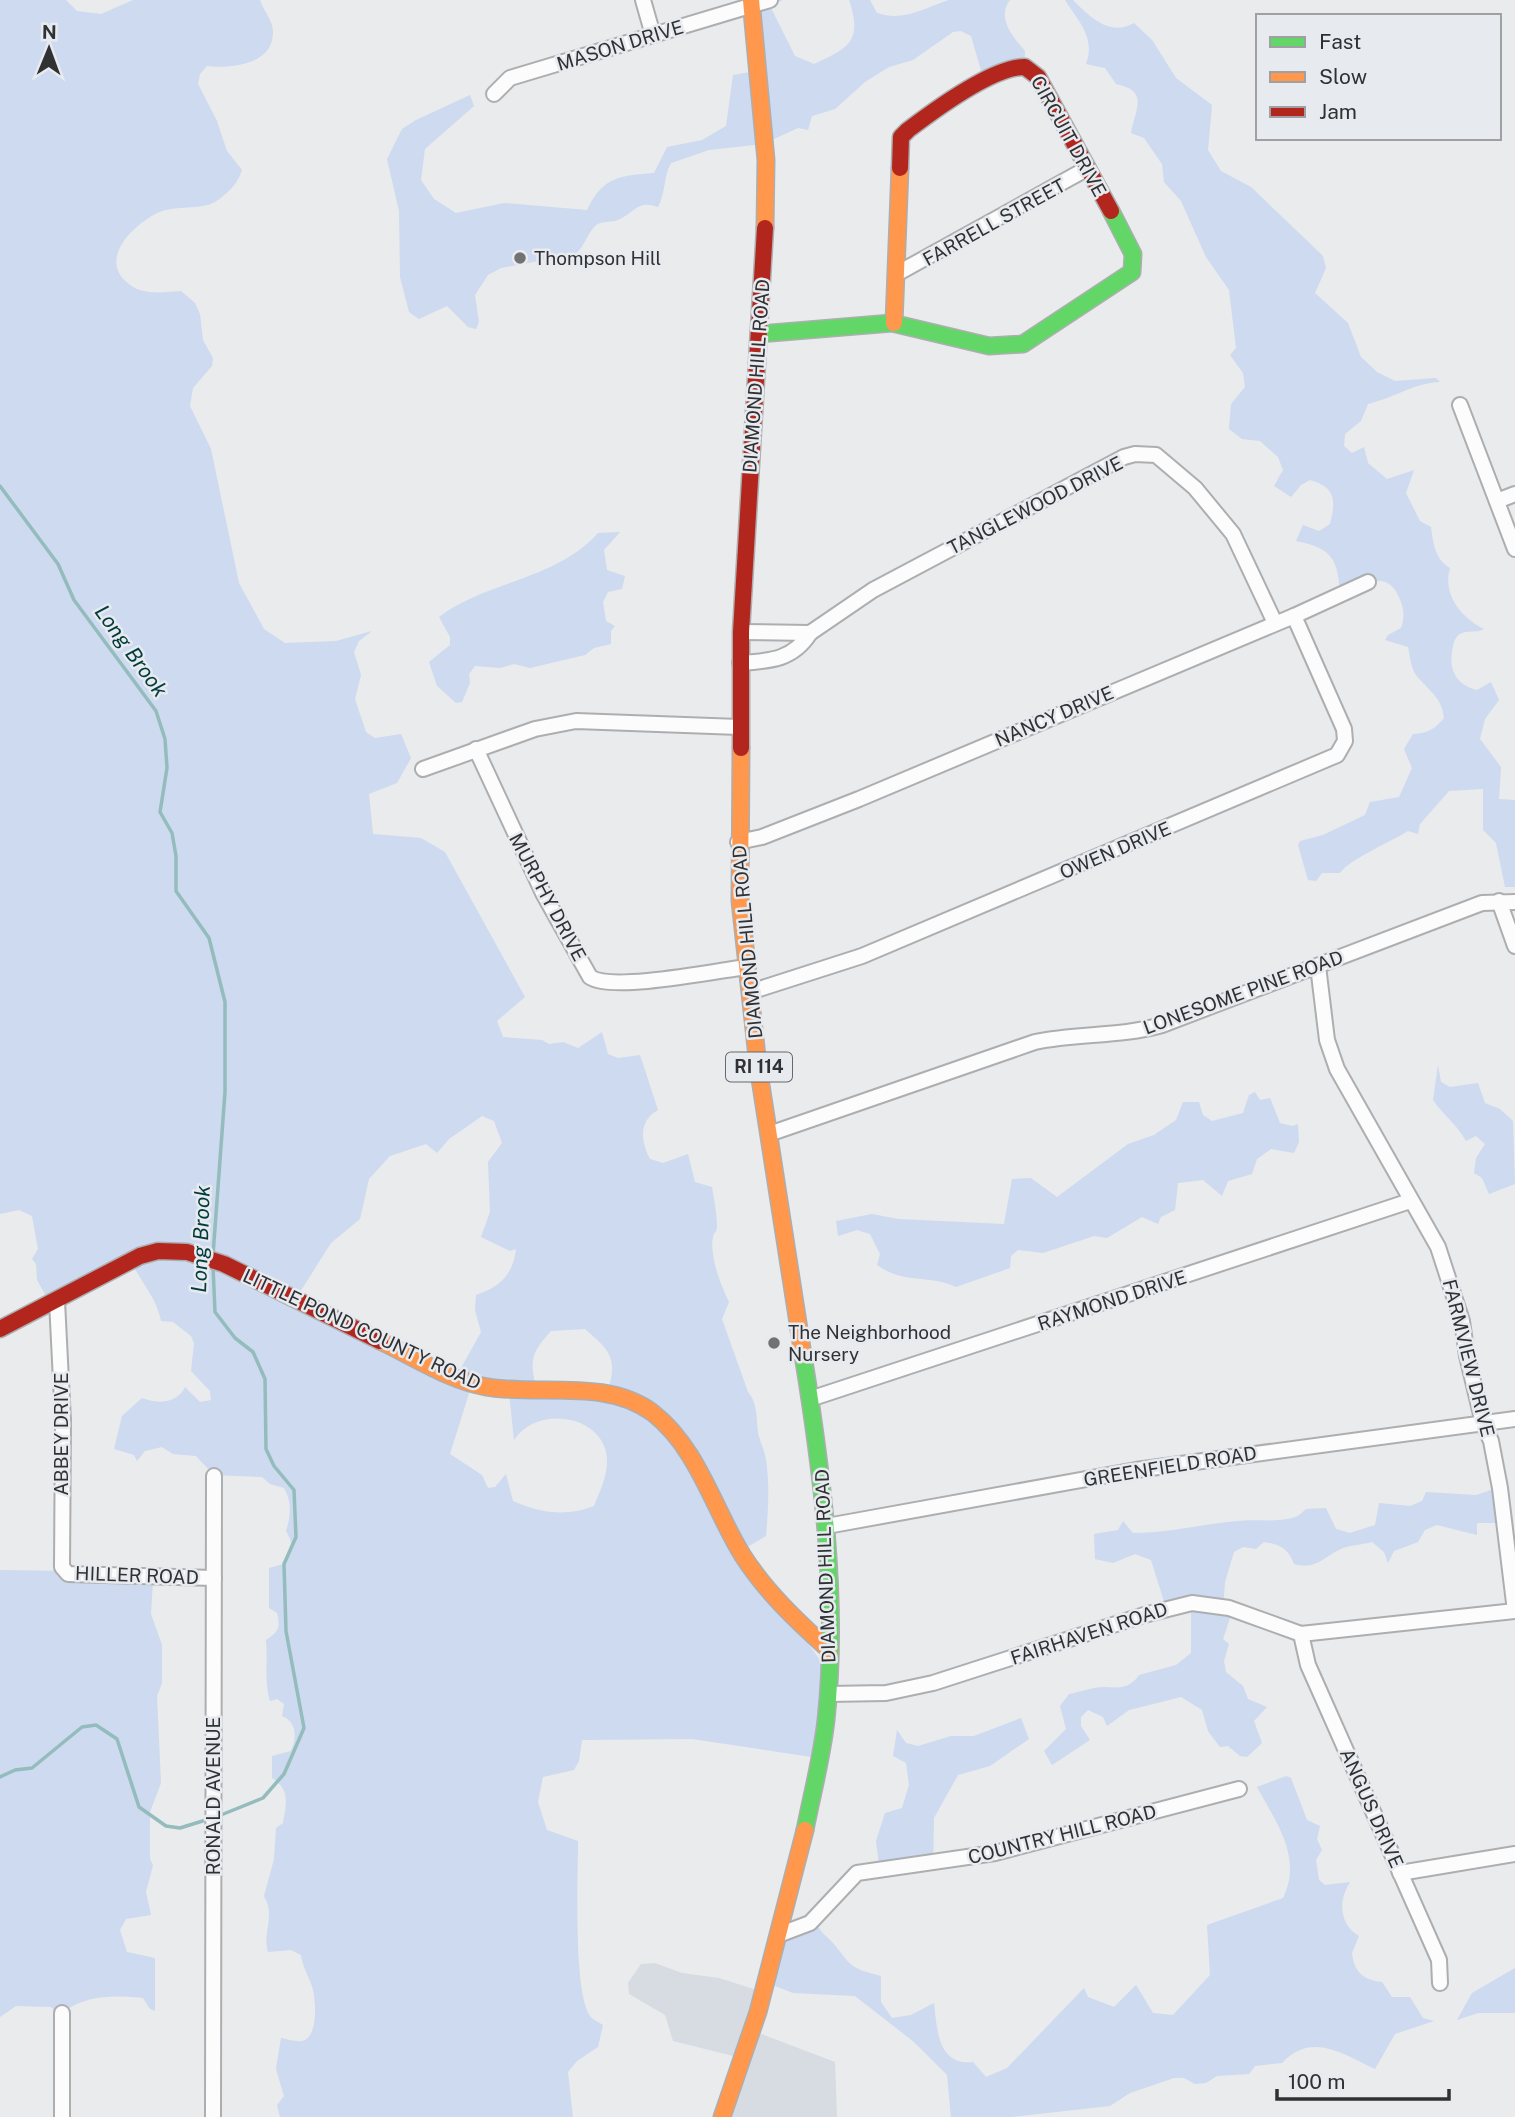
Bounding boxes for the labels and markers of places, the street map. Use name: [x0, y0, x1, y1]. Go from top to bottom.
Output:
place label: Thompson Hill: [534, 247, 661, 269]
marker: Thompson Hill: [512, 250, 528, 266]
place label: The Neighborhood Nursery: [788, 1321, 951, 1365]
marker: The Neighborhood Nursery: [766, 1335, 782, 1351]

